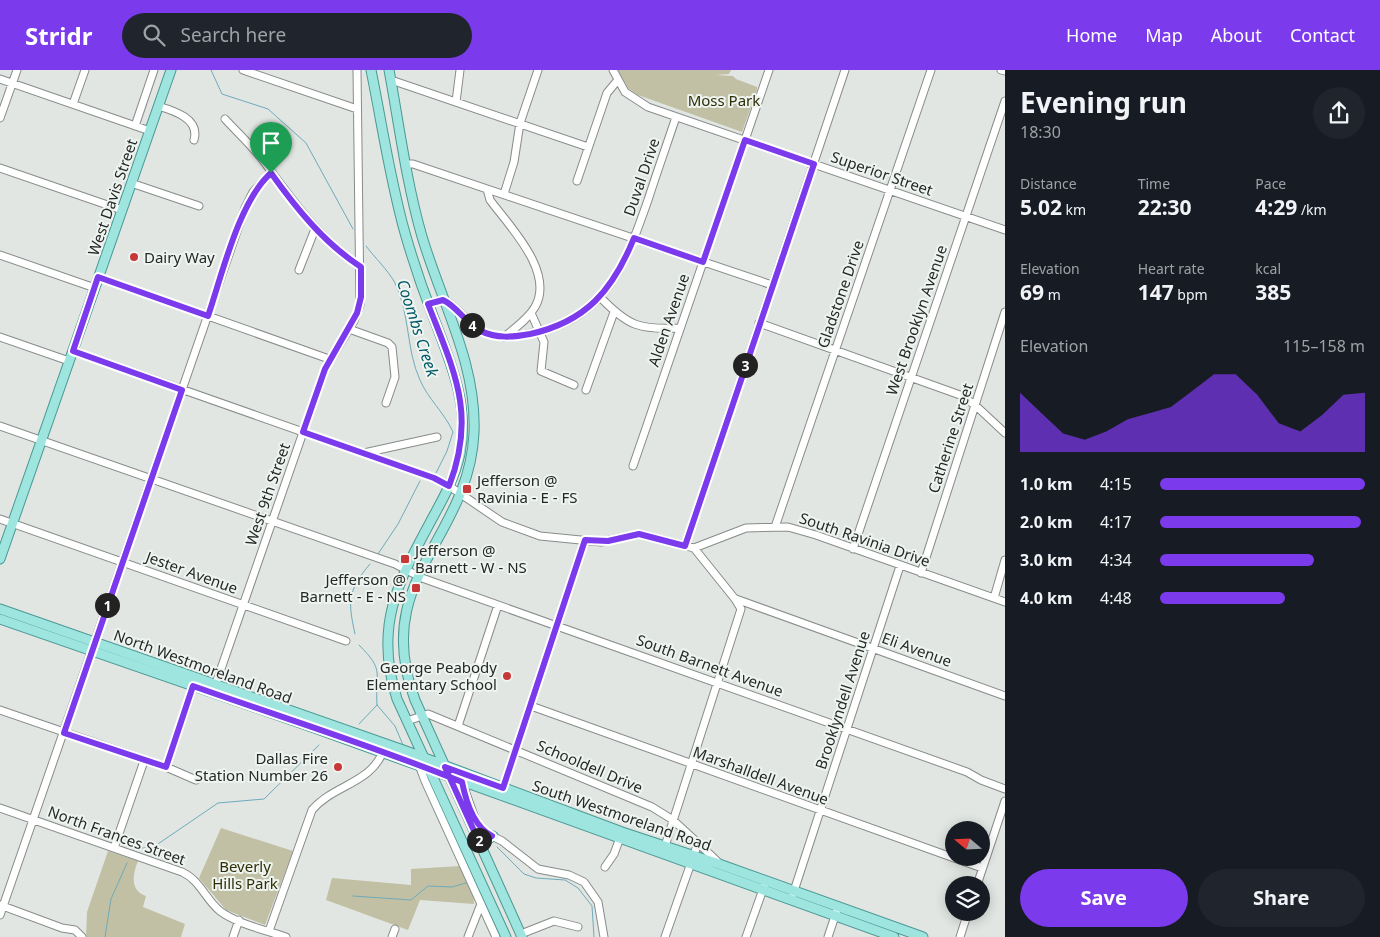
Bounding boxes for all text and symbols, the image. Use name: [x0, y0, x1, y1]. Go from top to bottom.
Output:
search box: [122, 13, 472, 58]
text: Stridr: [25, 19, 92, 52]
icon: search: [140, 21, 168, 49]
text: Search here: [180, 22, 286, 48]
text: Home: [1066, 23, 1117, 47]
text: Map: [1145, 23, 1183, 47]
text: About: [1211, 23, 1262, 47]
text: Contact: [1290, 23, 1355, 47]
text: Evening run: [1020, 83, 1187, 121]
button: share: [1313, 87, 1365, 139]
park label: Moss Park: [688, 90, 760, 110]
text: 18:30: [1020, 121, 1061, 143]
pin: [250, 122, 292, 173]
icon: arrive: [257, 129, 285, 157]
street label: West Davis Street: [83, 135, 142, 258]
street label: Duval Drive: [618, 135, 664, 219]
street label: Superior Street: [828, 146, 936, 200]
text: Distance: [1020, 174, 1077, 193]
text: Time: [1138, 174, 1170, 193]
text: Pace: [1255, 174, 1286, 193]
text: 5.02: [1020, 193, 1062, 221]
text: 22:30: [1138, 193, 1192, 221]
text: 4:29: [1255, 193, 1297, 221]
text: km: [1062, 200, 1086, 219]
text: /km: [1297, 200, 1327, 219]
street label: Gladstone Drive: [812, 237, 868, 351]
street label: West Brooklyn Avenue: [881, 242, 951, 398]
place label: Dairy Way: [144, 247, 215, 267]
marker: Dairy Way: [128, 251, 140, 263]
text: Elevation: [1020, 259, 1080, 278]
text: Heart rate: [1138, 259, 1205, 278]
text: kcal: [1255, 259, 1281, 278]
street label: Alden Avenue: [643, 271, 693, 369]
water label: Coombs Creek: [392, 277, 444, 380]
text: 69: [1020, 278, 1044, 306]
text: 147: [1138, 278, 1174, 306]
text: 385: [1255, 278, 1291, 306]
text: m: [1044, 285, 1061, 304]
text: bpm: [1174, 285, 1208, 304]
pin: 4: [460, 312, 484, 338]
text: 4: [468, 316, 477, 335]
text: Elevation: [1020, 335, 1088, 357]
text: 115–158 m: [1283, 335, 1365, 357]
pin: 3: [732, 352, 758, 378]
text: 3: [741, 356, 750, 375]
street label: Catherine Street: [923, 380, 977, 496]
street label: West 9th Street: [240, 439, 294, 548]
place label: Jefferson @ Ravinia - E - FS: [475, 470, 577, 507]
text: 1.0 km: [1020, 473, 1072, 495]
text: 4:15: [1100, 473, 1132, 495]
marker: Jefferson @ Ravinia - E - FS: [461, 483, 473, 495]
street label: South Ravinia Drive: [797, 507, 933, 571]
text: 2.0 km: [1020, 511, 1072, 533]
text: 4:17: [1100, 511, 1132, 533]
place label: Jefferson @ Barnett - W - NS: [413, 540, 527, 577]
street label: Jester Avenue: [141, 545, 241, 598]
text: 3.0 km: [1020, 549, 1072, 571]
text: 4:34: [1100, 549, 1132, 571]
marker: Jefferson @ Barnett - W - NS: [399, 553, 411, 565]
place label: Jefferson @ Barnett - E - NS: [300, 569, 406, 606]
marker: Jefferson @ Barnett - E - NS: [410, 582, 422, 594]
text: 4.0 km: [1020, 587, 1072, 609]
text: 4:48: [1100, 587, 1132, 609]
pin: 1: [94, 592, 120, 618]
text: 1: [103, 596, 112, 615]
street label: North Westmoreland Road: [111, 624, 295, 708]
street label: Eli Avenue: [879, 627, 955, 671]
street label: Brooklyndell Avenue: [810, 628, 874, 772]
street label: South Barnett Avenue: [634, 629, 786, 701]
place label: George Peabody Elementary School: [366, 657, 497, 694]
marker: George Peabody Elementary School: [501, 670, 513, 682]
street label: Schooldell Drive: [534, 735, 646, 797]
street label: Marshalldell Avenue: [690, 741, 832, 809]
place label: Dallas Fire Station Number 26: [195, 748, 328, 785]
marker: Dallas Fire Station Number 26: [332, 761, 344, 773]
street label: South Westmoreland Road: [530, 775, 714, 855]
street label: North Frances Street: [45, 801, 189, 869]
north arrow: [945, 821, 990, 866]
map controls: [945, 821, 990, 921]
pin: 2: [466, 828, 492, 852]
text: 2: [475, 831, 484, 850]
park label: Beverly Hills Park: [212, 856, 278, 893]
button: Save: [1020, 869, 1188, 927]
button: Share: [1198, 869, 1365, 927]
button: layers: [945, 876, 990, 921]

